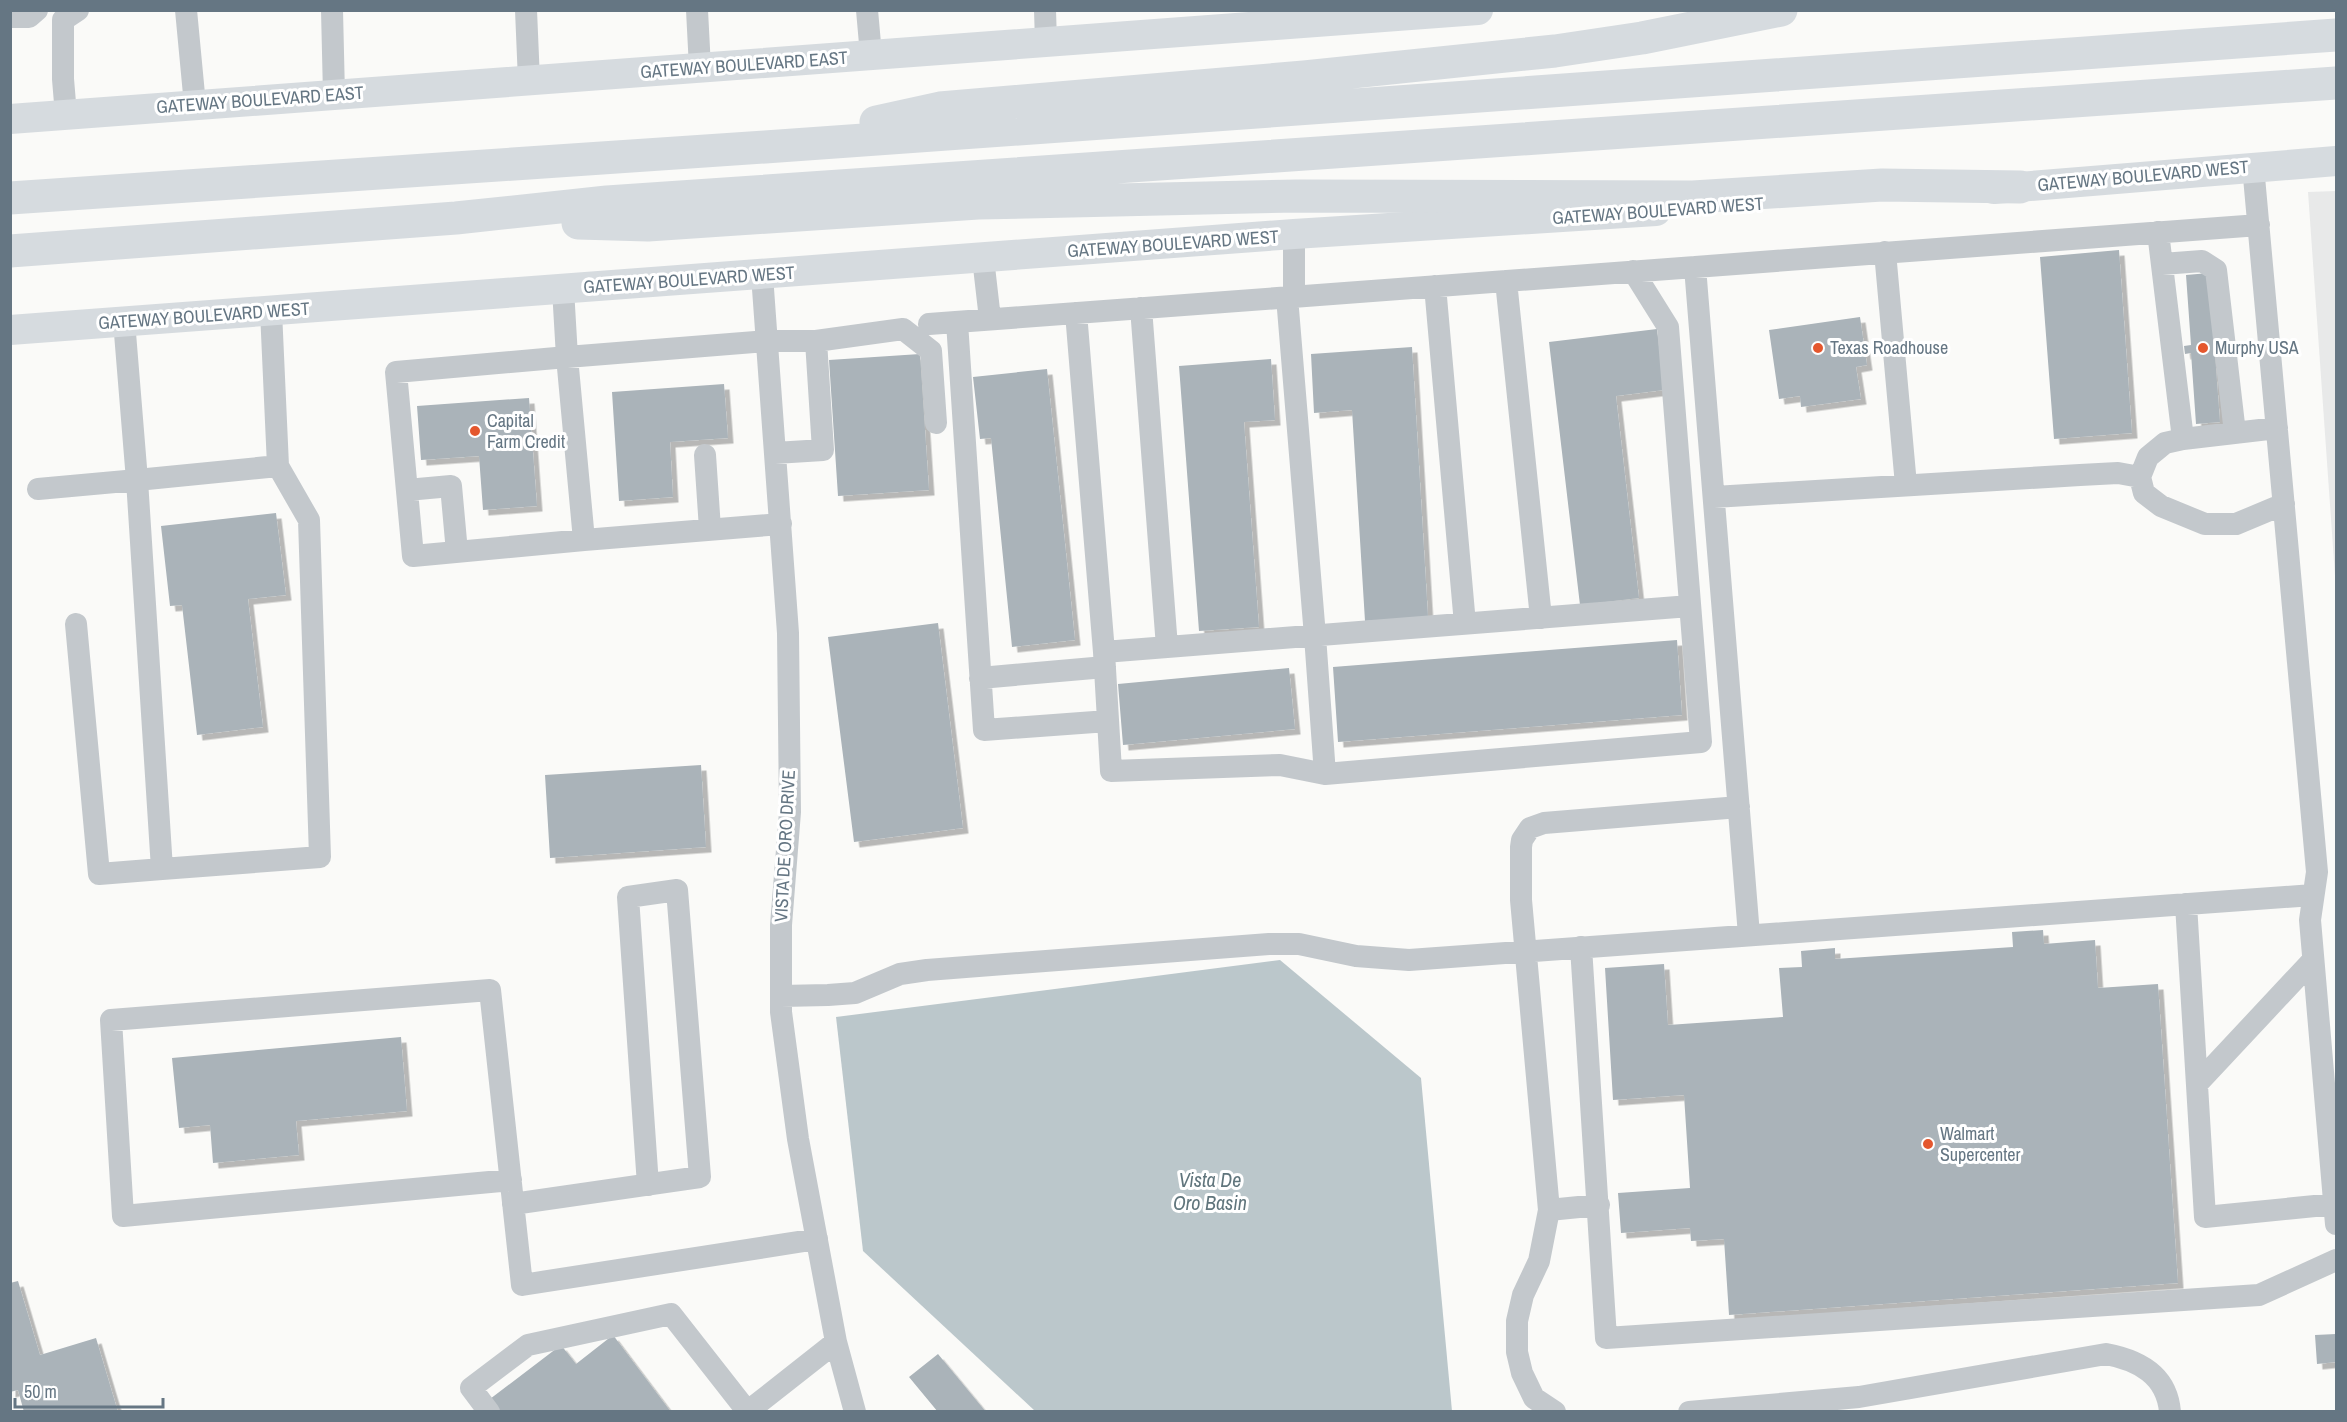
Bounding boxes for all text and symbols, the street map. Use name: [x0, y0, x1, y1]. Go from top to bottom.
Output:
street label: GATEWAY BOULEVARD EAST: [640, 45, 848, 84]
street label: GATEWAY BOULEVARD EAST: [156, 80, 364, 119]
street label: GATEWAY BOULEVARD WEST: [2036, 154, 2249, 197]
street label: GATEWAY BOULEVARD WEST: [1552, 191, 1764, 230]
street label: GATEWAY BOULEVARD WEST: [1067, 224, 1279, 263]
street label: GATEWAY BOULEVARD WEST: [583, 260, 795, 299]
street label: GATEWAY BOULEVARD WEST: [98, 296, 310, 335]
place label: Texas Roadhouse: [1830, 335, 1948, 360]
place label: Murphy USA: [2215, 335, 2299, 360]
marker: Texas Roadhouse: [1811, 341, 1825, 355]
marker: Murphy USA: [2196, 341, 2210, 355]
place label: Capital Farm Credit: [487, 408, 565, 454]
marker: Capital Farm Credit: [468, 424, 482, 438]
street label: VISTA DE ORO DRIVE: [768, 769, 801, 923]
place label: Walmart Supercenter: [1940, 1121, 2020, 1167]
marker: Walmart Supercenter: [1921, 1137, 1935, 1151]
water label: Vista De Oro Basin: [1173, 1166, 1247, 1216]
scale bar: [15, 1371, 164, 1409]
text: 50 m: [24, 1379, 57, 1404]

